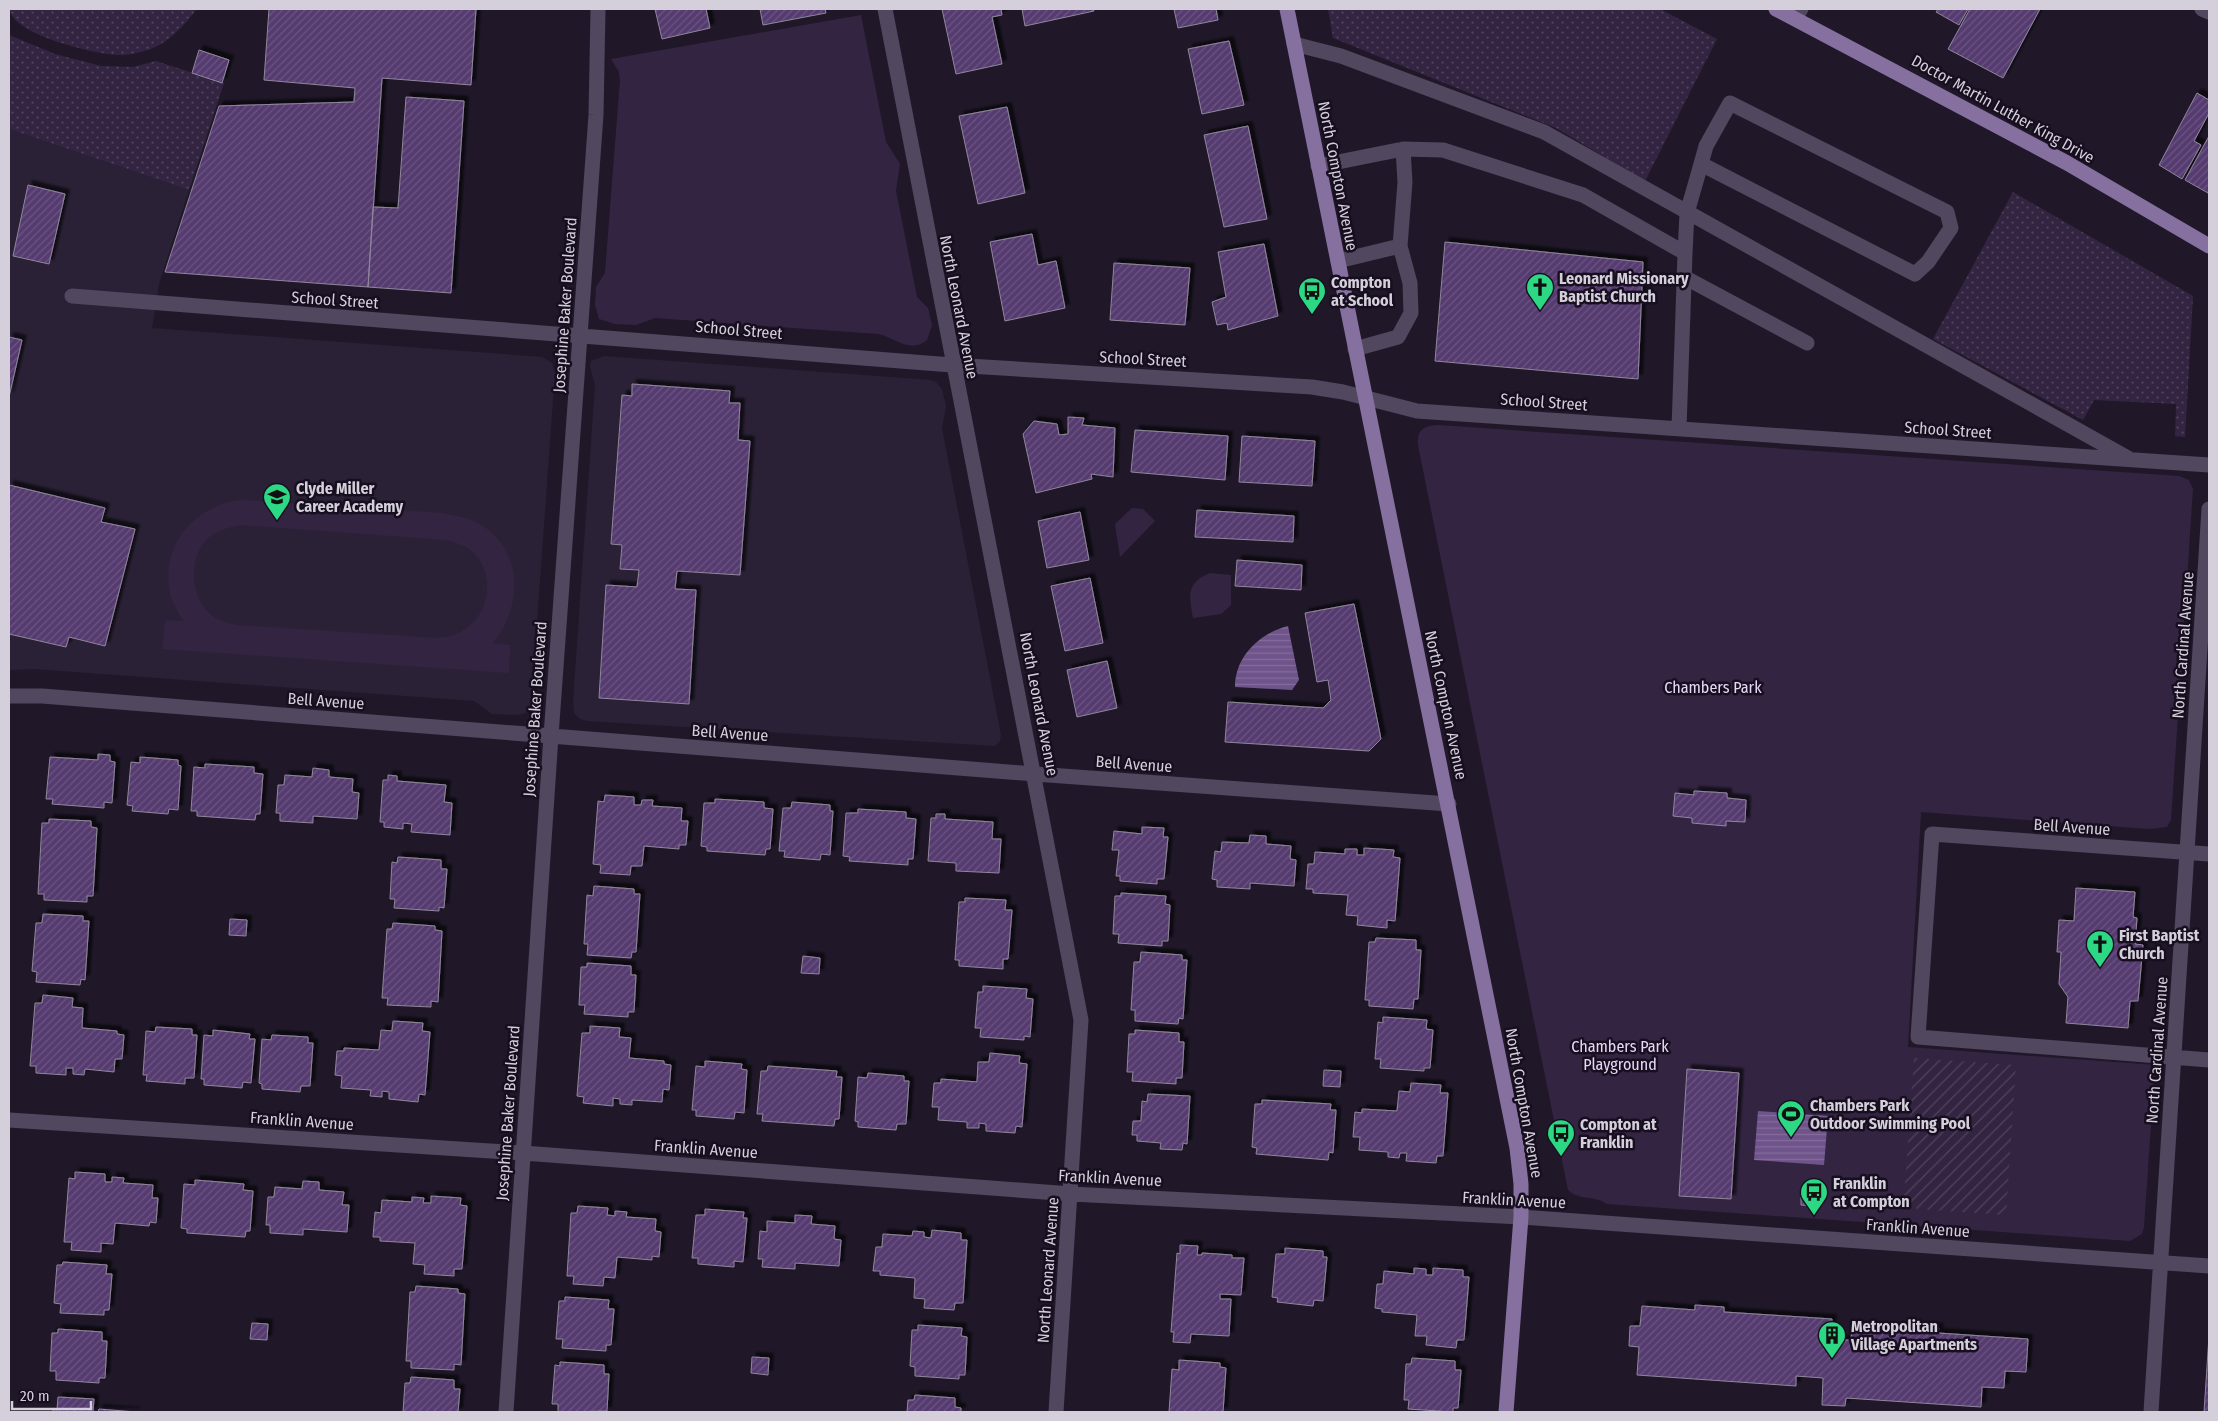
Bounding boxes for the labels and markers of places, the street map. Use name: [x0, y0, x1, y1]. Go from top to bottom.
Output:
place label: Leonard Missionary Baptist Church: [1559, 269, 1689, 306]
church icon: Leonard Missionary Baptist Church: [1525, 272, 1555, 311]
place label: Compton at School: [1331, 273, 1394, 310]
bus stop icon: Compton at School: [1297, 276, 1327, 315]
place label: Clyde Miller Career Academy: [296, 479, 403, 516]
school or university icon: Clyde Miller Career Academy: [262, 482, 292, 521]
place label: First Baptist Church: [2119, 926, 2200, 963]
church icon: First Baptist Church: [2085, 929, 2115, 968]
place label: Chambers Park Outdoor Swimming Pool: [1810, 1096, 1971, 1133]
sports icon: Chambers Park Outdoor Swimming Pool: [1776, 1099, 1806, 1138]
place label: Compton at Franklin: [1580, 1115, 1657, 1152]
bus stop icon: Compton at Franklin: [1546, 1118, 1576, 1157]
place label: Franklin at Compton: [1833, 1174, 1910, 1211]
bus stop icon: Franklin at Compton: [1799, 1177, 1829, 1216]
place label: Metropolitan Village Apartments: [1850, 1317, 1977, 1354]
building icon: Metropolitan Village Apartments: [1817, 1320, 1847, 1359]

